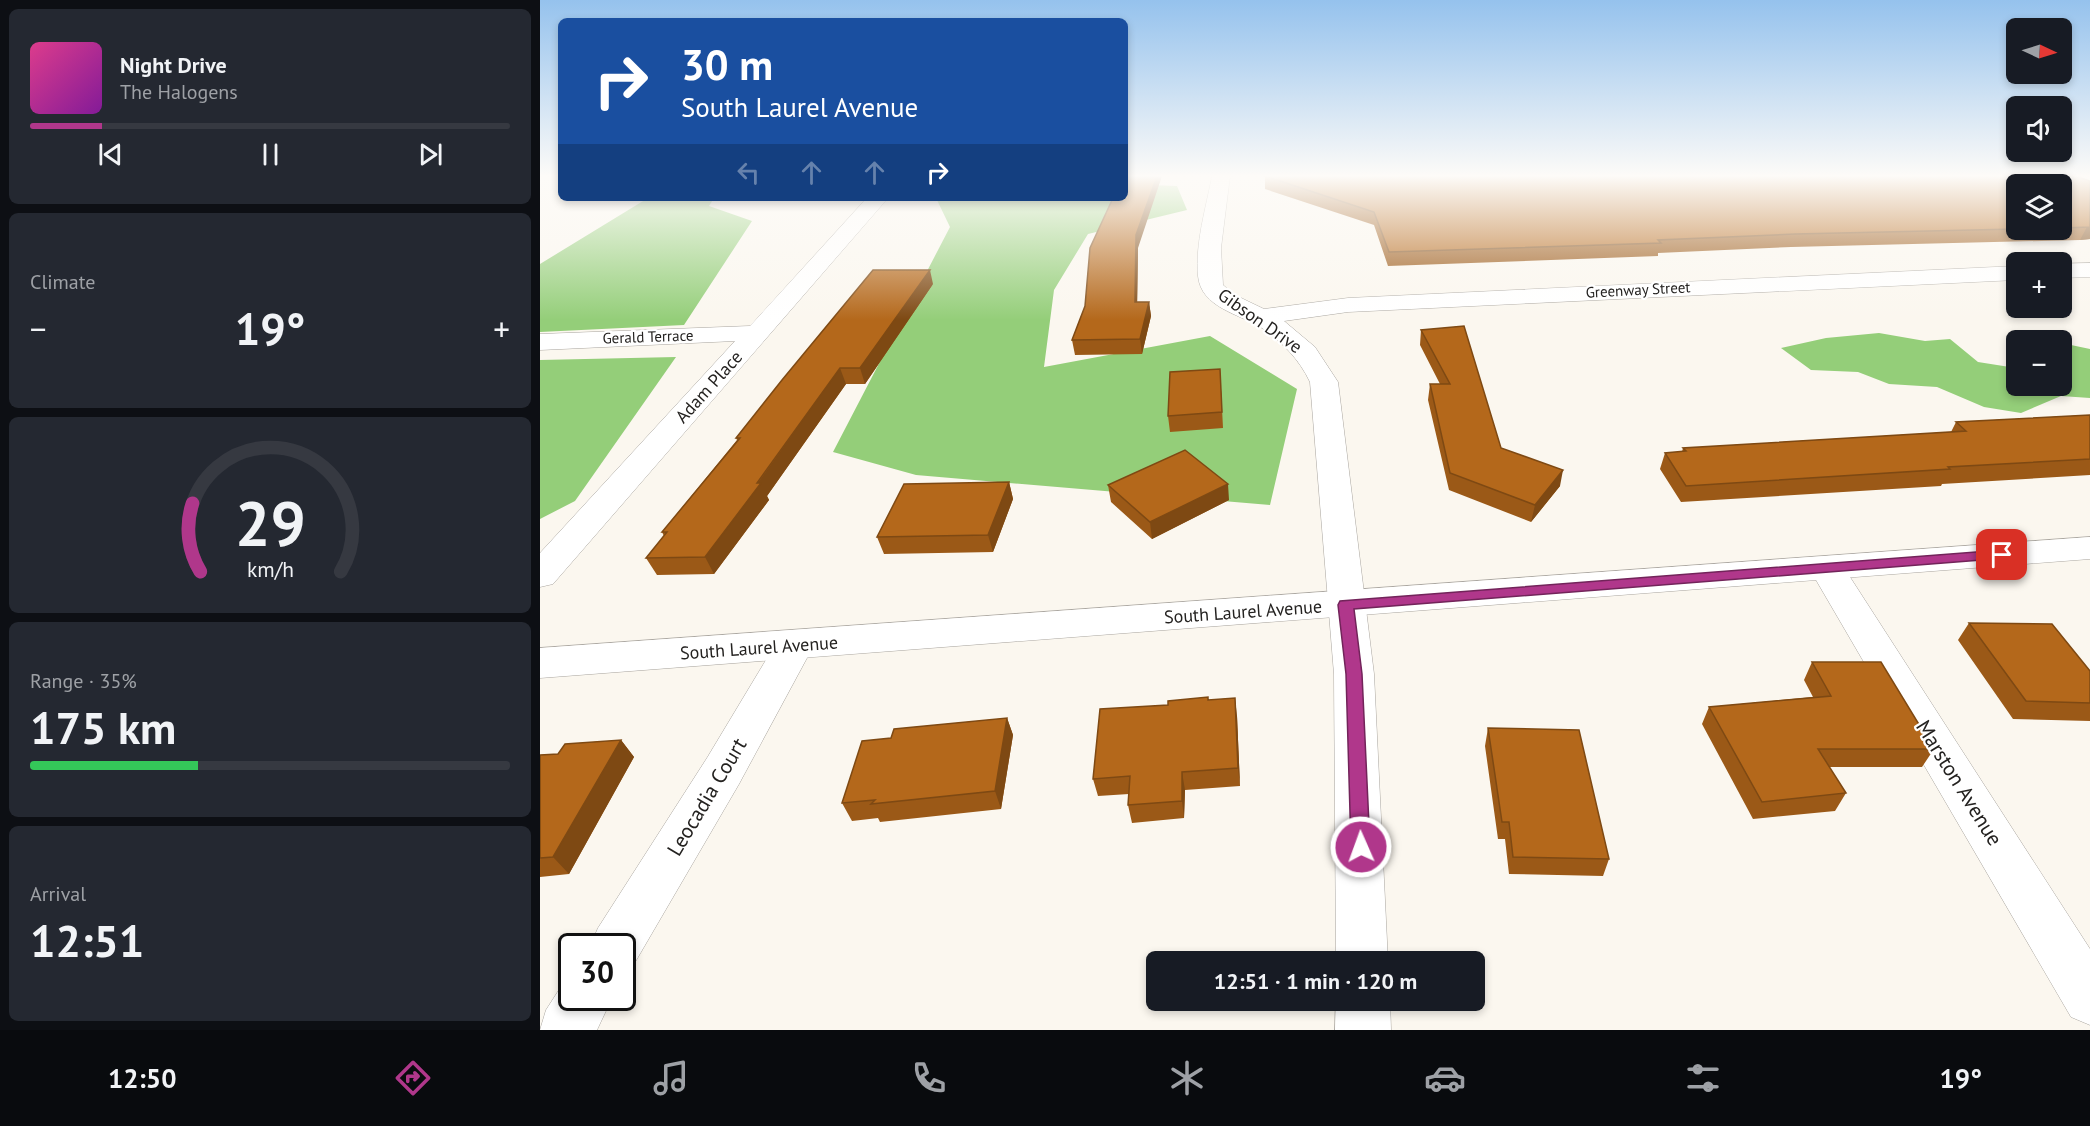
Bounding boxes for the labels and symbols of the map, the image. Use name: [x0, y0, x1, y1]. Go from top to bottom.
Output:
north arrow: [2006, 18, 2072, 84]
street label: Greenway Street: [1585, 277, 1691, 302]
street label: Gibson Drive: [1214, 283, 1307, 358]
street label: Gerald Terrace: [602, 325, 694, 348]
street label: Adam Place: [670, 346, 747, 428]
pin: [1976, 529, 2027, 580]
street label: South Laurel Avenue: [1163, 595, 1323, 628]
street label: South Laurel Avenue: [679, 631, 839, 664]
street label: Marston Avenue: [1910, 715, 2009, 851]
street label: Leocadia Court: [661, 733, 752, 861]
position arrow: [1329, 815, 1393, 879]
speed limit sign: 30: [558, 933, 636, 1011]

